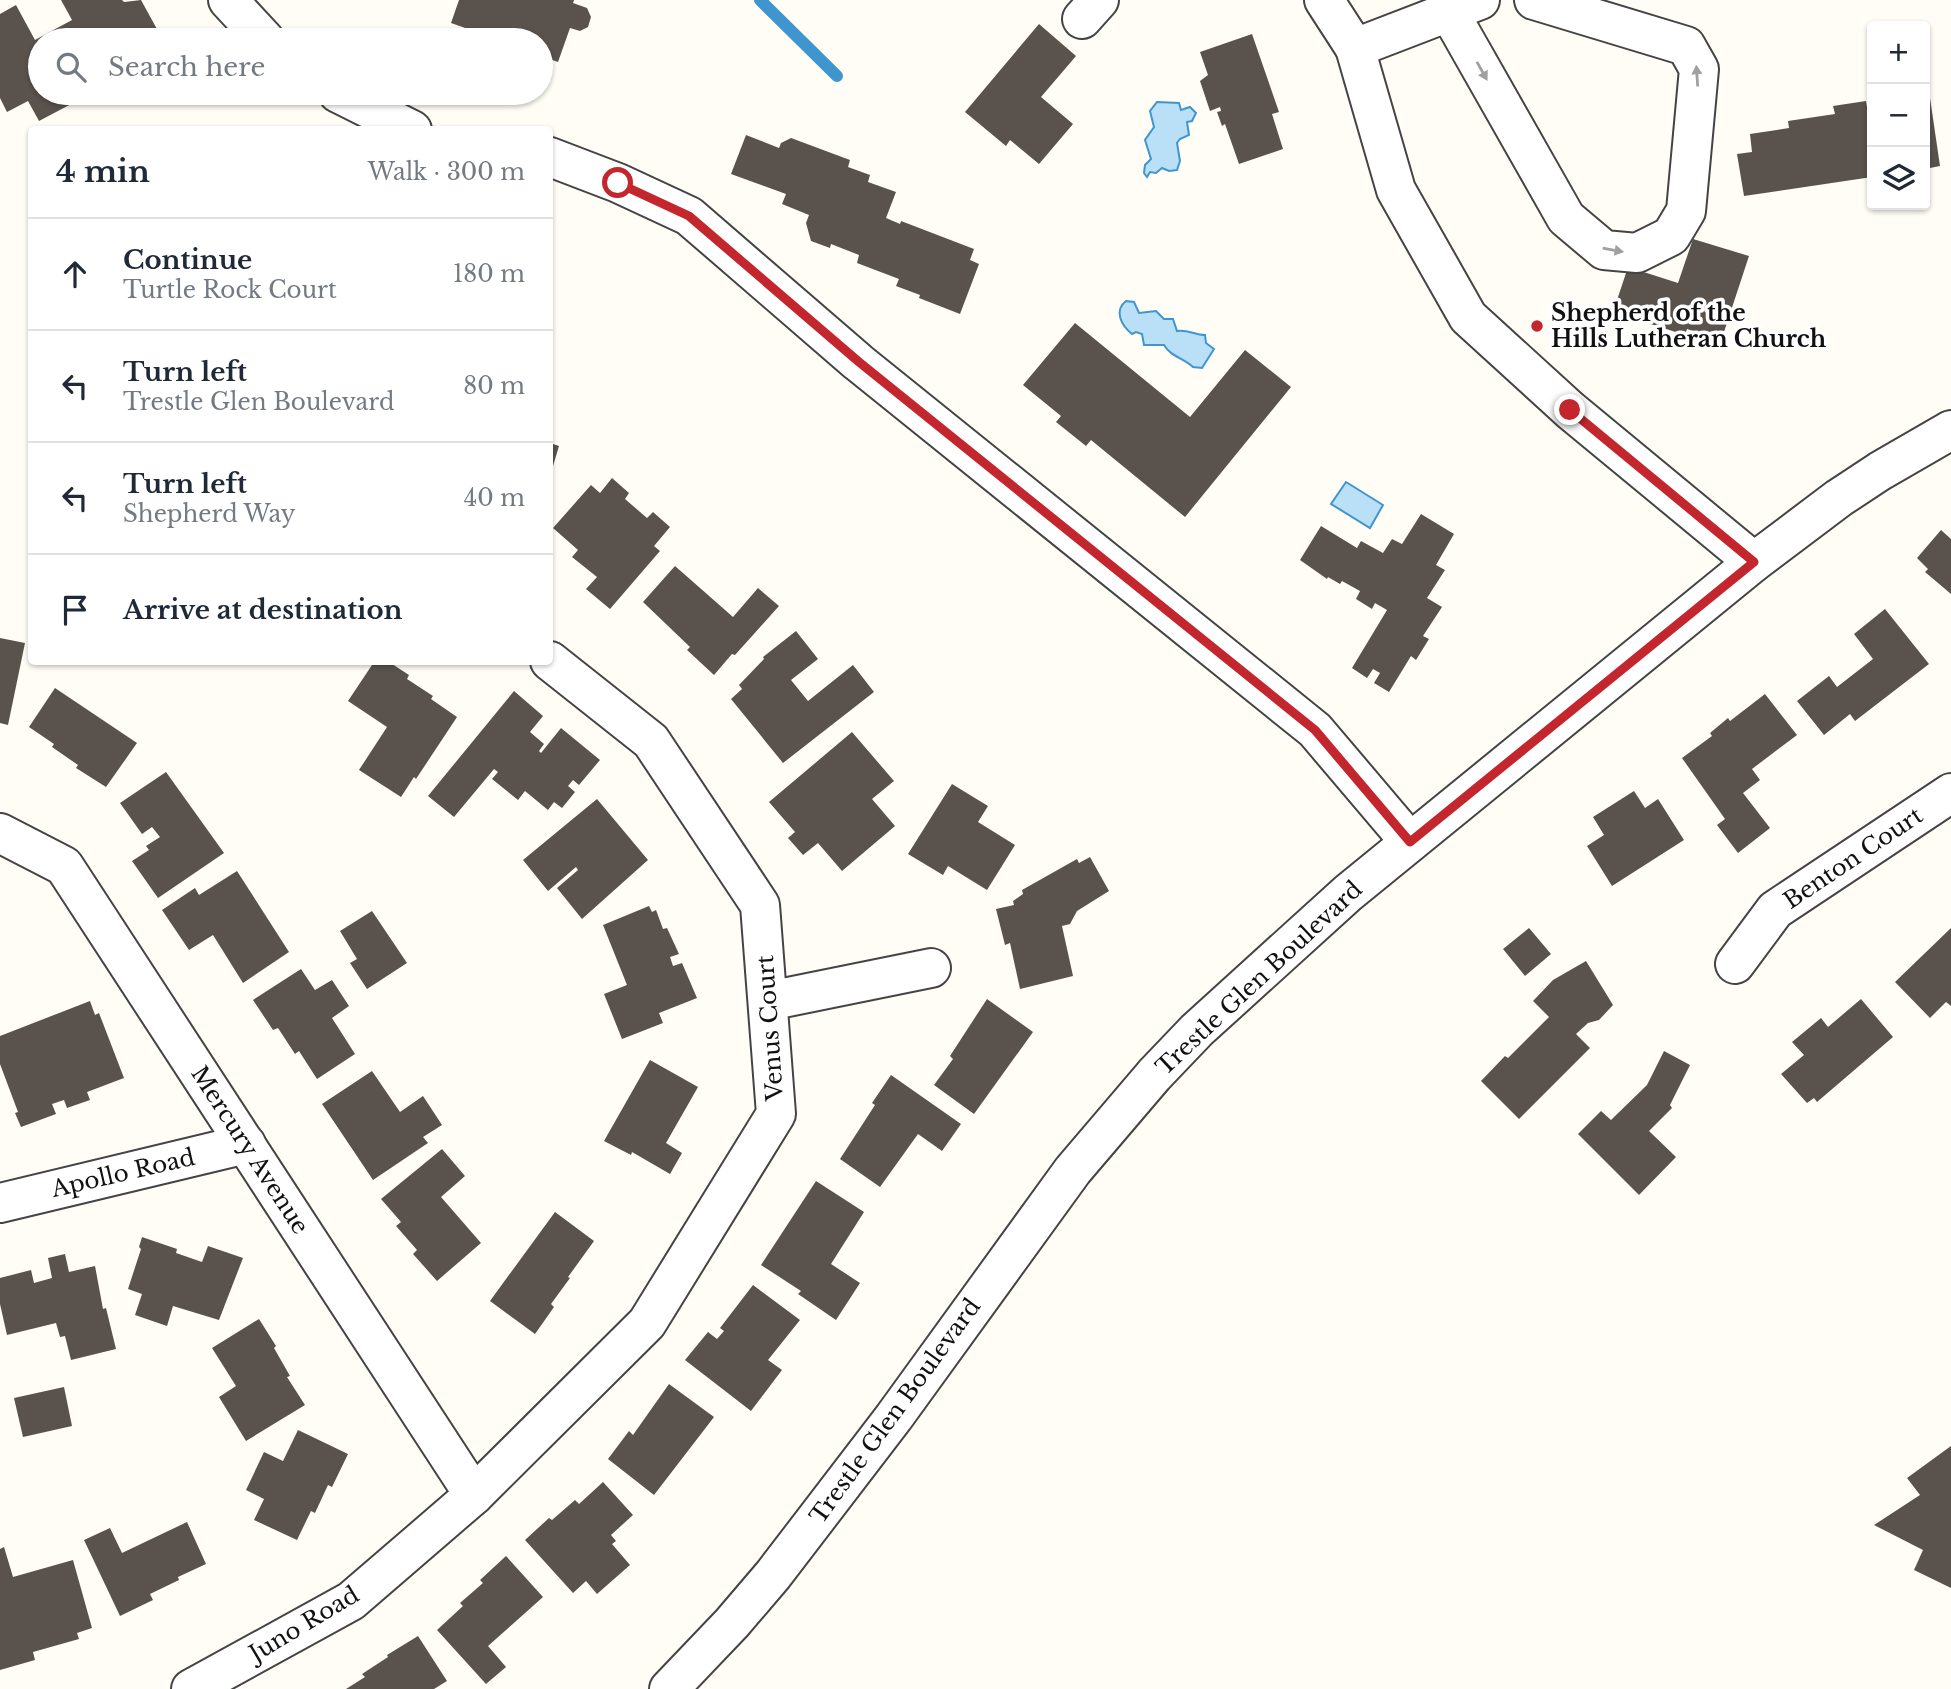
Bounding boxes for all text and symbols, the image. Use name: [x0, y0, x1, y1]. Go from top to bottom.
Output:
map controls: [1867, 21, 1930, 210]
button: +: [1867, 21, 1930, 84]
search box: [28, 28, 553, 105]
icon: search: [52, 48, 90, 86]
text: Search here: [108, 51, 265, 83]
one-way arrow: [1476, 62, 1488, 81]
one-way arrow: [1692, 65, 1703, 87]
button: −: [1867, 84, 1930, 147]
button: layers: [1867, 147, 1930, 210]
text: 4 min: [56, 153, 150, 190]
text: Walk · 300 m: [368, 158, 525, 186]
route start: [602, 167, 633, 198]
text: Continue: [123, 244, 252, 276]
one-way arrow: [1602, 245, 1624, 256]
icon: ahead: [56, 255, 94, 293]
text: 180 m: [453, 260, 525, 288]
text: Turtle Rock Court: [123, 276, 337, 304]
place label: Shepherd of the Hills Lutheran Church: [1551, 299, 1827, 353]
marker: Shepherd of the Hills Lutheran Church: [1529, 318, 1545, 334]
text: Turn left: [123, 356, 247, 388]
icon: left: [56, 367, 94, 405]
text: 80 m: [463, 372, 525, 400]
text: Trestle Glen Boulevard: [123, 388, 394, 416]
route end: [1554, 394, 1585, 425]
text: Turn left: [123, 468, 247, 500]
icon: left: [56, 479, 94, 517]
text: 40 m: [464, 484, 525, 512]
text: Shepherd Way: [123, 500, 295, 528]
icon: arrive: [56, 591, 94, 629]
text: Arrive at destination: [123, 594, 403, 626]
street label: Benton Court: [1778, 801, 1928, 915]
street label: Trestle Glen Boulevard: [1150, 875, 1368, 1081]
street label: Venus Court: [751, 954, 789, 1103]
street label: Mercury Avenue: [185, 1061, 315, 1239]
street label: Apollo Road: [48, 1143, 197, 1203]
street label: Trestle Glen Boulevard: [804, 1293, 986, 1529]
street label: Juno Road: [242, 1580, 364, 1669]

